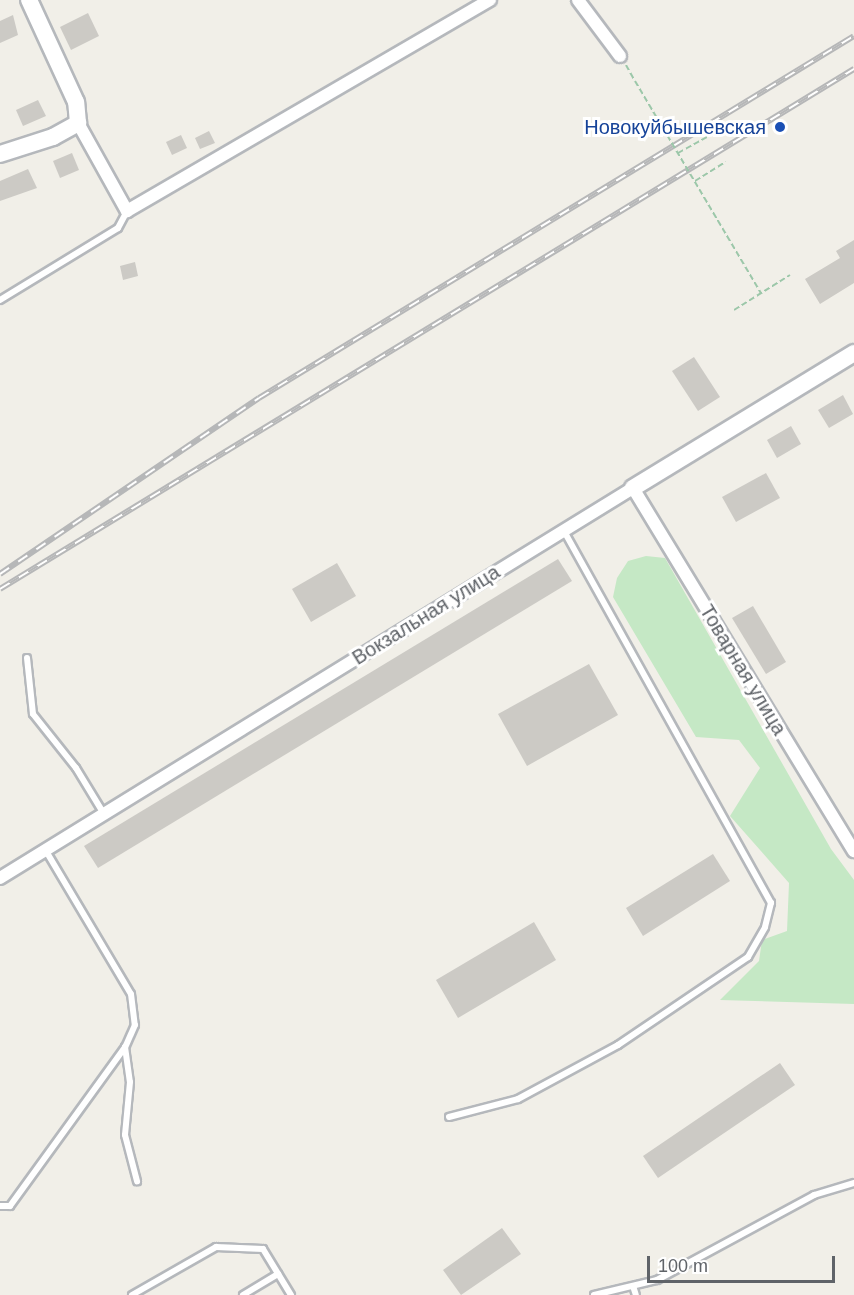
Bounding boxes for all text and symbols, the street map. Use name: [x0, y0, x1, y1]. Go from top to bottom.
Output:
place label: Новокуйбышевская: [584, 115, 766, 139]
marker: Новокуйбышевская: [771, 118, 789, 136]
street label: Вокзальная улица: [348, 560, 504, 670]
street label: Товарная улица: [695, 600, 791, 740]
scale bar: [650, 1244, 838, 1282]
text: 100 m: [658, 1256, 708, 1276]

